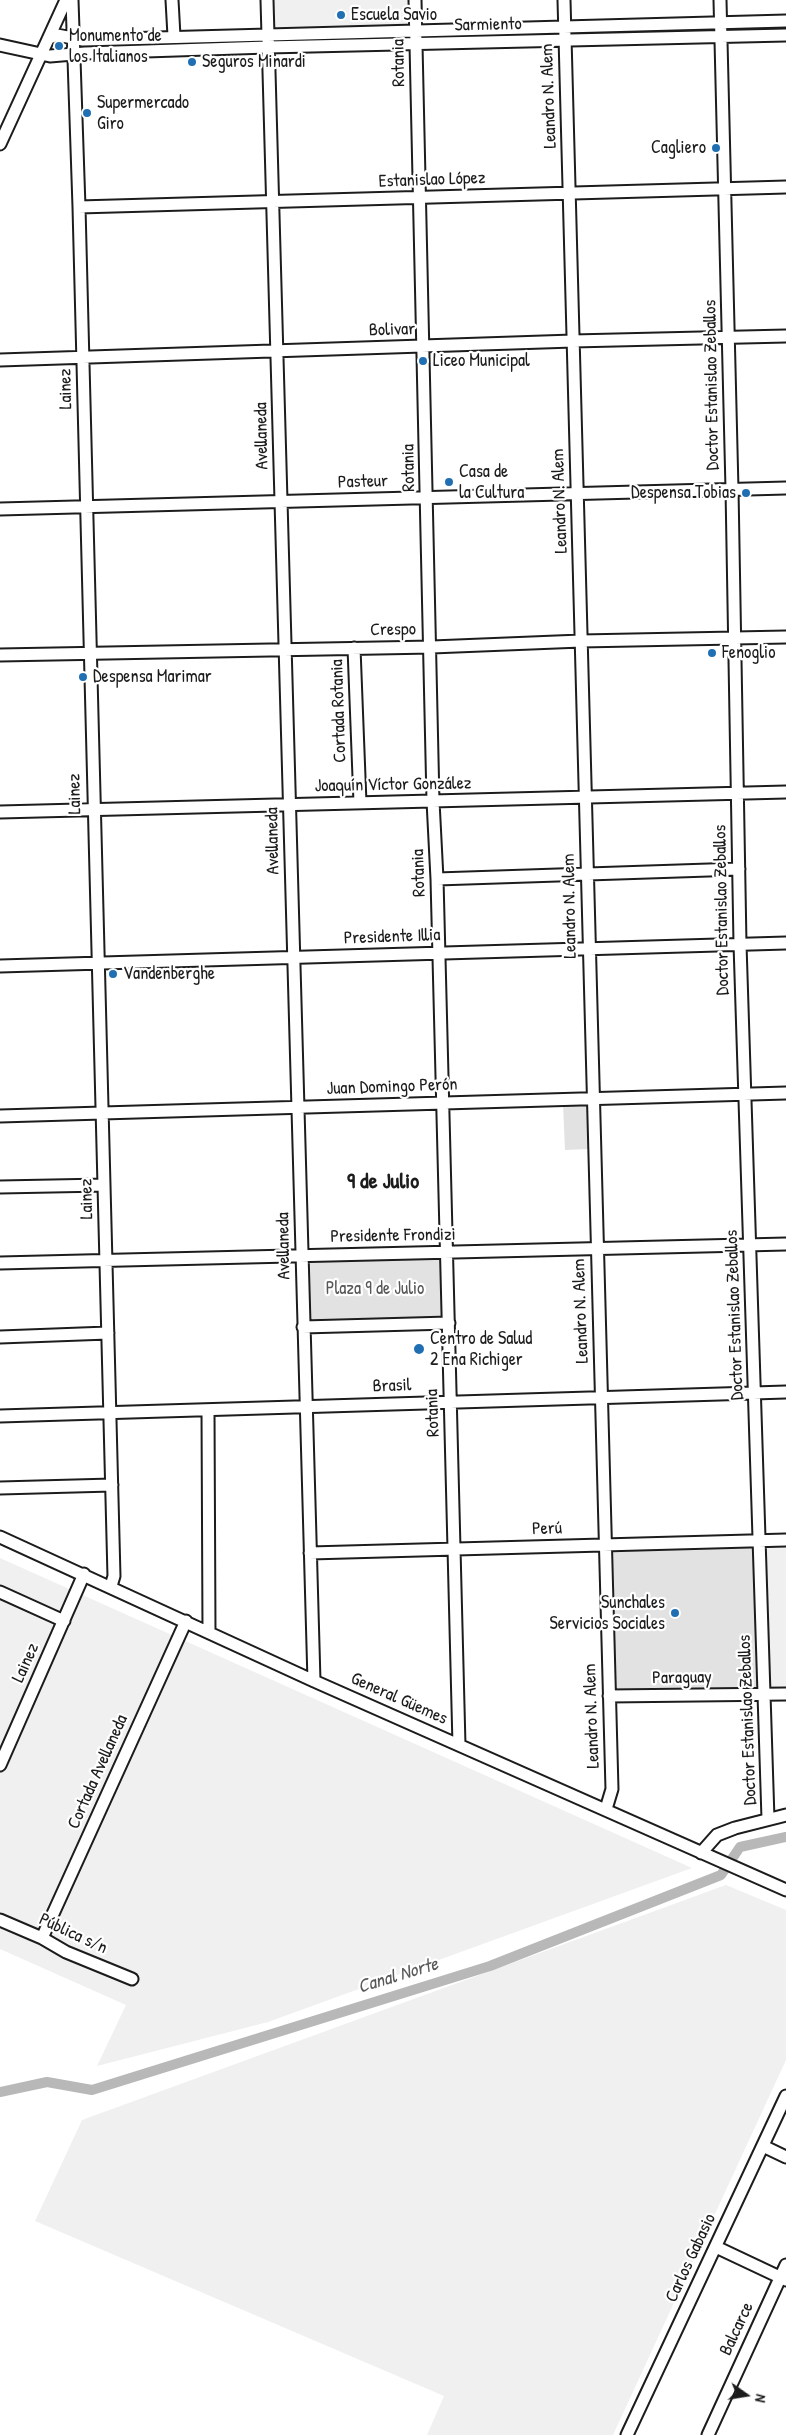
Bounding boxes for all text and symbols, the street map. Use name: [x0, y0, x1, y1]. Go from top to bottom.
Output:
place label: Escuela Savio: [351, 4, 437, 26]
marker: Escuela Savio: [335, 9, 347, 21]
street label: Sarmiento: [454, 14, 522, 36]
place label: Monumento de los Italianos: [69, 25, 162, 68]
street label: Rotania: [388, 39, 410, 87]
marker: Monumento de los Italianos: [53, 40, 65, 52]
street label: Leandro N. Alem: [536, 43, 562, 149]
place label: Seguros Minardi: [202, 51, 306, 73]
marker: Seguros Minardi: [186, 56, 198, 68]
place label: Supermercado Giro: [97, 92, 189, 134]
marker: Supermercado Giro: [81, 107, 93, 119]
place label: Cagliero: [651, 137, 706, 159]
marker: Cagliero: [710, 142, 722, 154]
street label: Estanislao López: [378, 167, 486, 193]
street label: Doctor Estanislao Zeballos: [700, 300, 724, 470]
street label: Bolivar: [368, 318, 416, 342]
place label: Liceo Municipal: [433, 350, 530, 372]
marker: Liceo Municipal: [417, 355, 429, 367]
street label: Lainez: [55, 368, 77, 410]
street label: Avellaneda: [251, 402, 273, 470]
street label: Rotania: [398, 444, 420, 492]
street label: Leandro N. Alem: [547, 448, 573, 554]
place label: Casa de la Cultura: [459, 461, 524, 504]
street label: Pasteur: [338, 470, 388, 494]
marker: Casa de la Cultura: [443, 476, 455, 488]
place label: Despensa Tobias: [631, 482, 736, 504]
marker: Despensa Tobias: [740, 487, 752, 499]
street label: Crespo: [370, 619, 416, 641]
place label: Fenoglio: [722, 642, 775, 664]
marker: Fenoglio: [706, 647, 718, 659]
street label: Cortada Rotania: [326, 659, 352, 763]
place label: Despensa Marimar: [93, 666, 212, 688]
marker: Despensa Marimar: [77, 671, 89, 683]
street label: Lainez: [64, 773, 86, 815]
street label: Joaquín Víctor González: [314, 773, 472, 797]
street label: Avellaneda: [262, 807, 284, 875]
street label: Doctor Estanislao Zeballos: [710, 825, 734, 995]
street label: Rotania: [407, 849, 431, 897]
street label: Leandro N. Alem: [558, 853, 582, 959]
street label: Presidente Illia: [343, 925, 441, 949]
place label: Vandenberghe: [123, 963, 215, 985]
marker: Vandenberghe: [107, 968, 119, 980]
street label: Juan Domingo Perón: [326, 1074, 458, 1100]
district label: 9 de Julio: [347, 1169, 419, 1195]
street label: Lainez: [76, 1178, 98, 1220]
street label: Avellaneda: [273, 1212, 295, 1280]
street label: Presidente Frondizi: [330, 1224, 456, 1248]
street label: Doctor Estanislao Zeballos: [721, 1229, 749, 1401]
street label: Leandro N. Alem: [568, 1258, 594, 1364]
park label: Plaza 9 de Julio: [326, 1278, 424, 1300]
place label: Centro de Salud 2 Ena Richiger: [430, 1328, 532, 1370]
marker: Centro de Salud 2 Ena Richiger: [412, 1342, 426, 1356]
street label: Brasil: [372, 1375, 412, 1397]
street label: Rotania: [421, 1389, 445, 1437]
street label: Perú: [532, 1518, 562, 1540]
place label: Sunchales Servicios Sociales: [550, 1592, 665, 1635]
marker: Sunchales Servicios Sociales: [669, 1607, 681, 1619]
street label: Doctor Estanislao Zeballos: [734, 1634, 762, 1806]
street label: Lainez: [8, 1640, 44, 1686]
street label: Leandro N. Alem: [579, 1663, 605, 1769]
street label: Paraguay: [652, 1667, 712, 1689]
street label: General Güemes: [347, 1668, 451, 1730]
street label: Cortada Avellaneda: [63, 1711, 133, 1833]
street label: Pública s/n: [35, 1909, 111, 1959]
water label: Canal Norte: [355, 1953, 441, 1999]
street label: Carlos Gabasio: [661, 2210, 721, 2306]
street label: Balcarce: [715, 2299, 759, 2359]
north arrow: [721, 2370, 771, 2420]
text: N: [751, 2393, 771, 2404]

